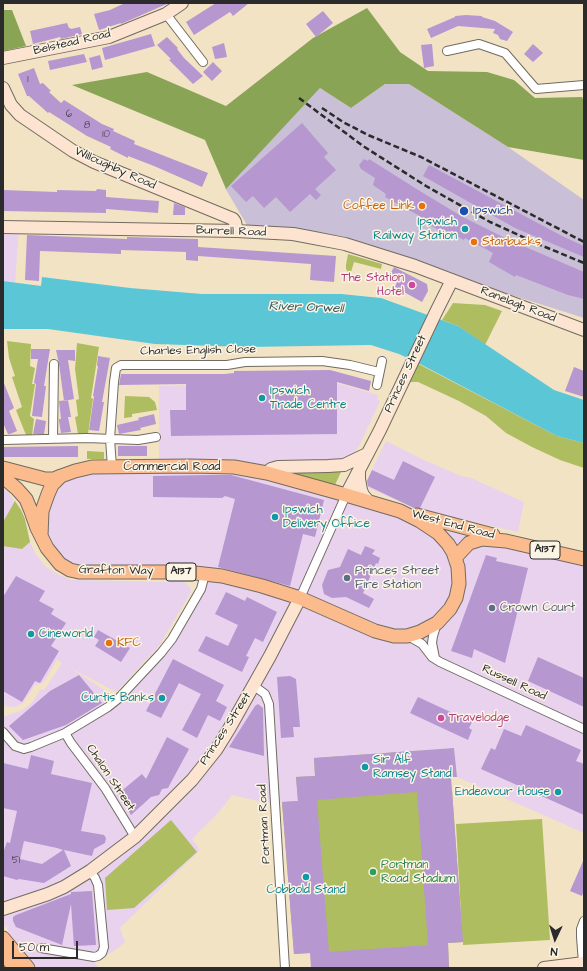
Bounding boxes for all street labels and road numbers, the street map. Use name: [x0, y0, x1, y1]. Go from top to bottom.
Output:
street label: Belstead Road: [32, 27, 112, 59]
street label: Willoughby Road: [72, 145, 158, 193]
street label: Burrell Road: [196, 224, 266, 240]
street label: Ranelagh Road: [478, 284, 558, 326]
street label: Princes Street: [382, 333, 430, 415]
street label: Charles English Close: [140, 343, 256, 359]
street label: Commercial Road: [124, 460, 220, 474]
street label: West End Road: [410, 507, 496, 543]
road number: A137: [530, 541, 560, 559]
street label: Grafton Way: [79, 563, 153, 579]
road number: A137: [166, 563, 196, 581]
street label: Russell Road: [480, 662, 548, 704]
street label: Princes Street: [197, 690, 255, 768]
street label: Chalon Street: [83, 742, 137, 814]
street label: Portman Road: [256, 784, 274, 864]

